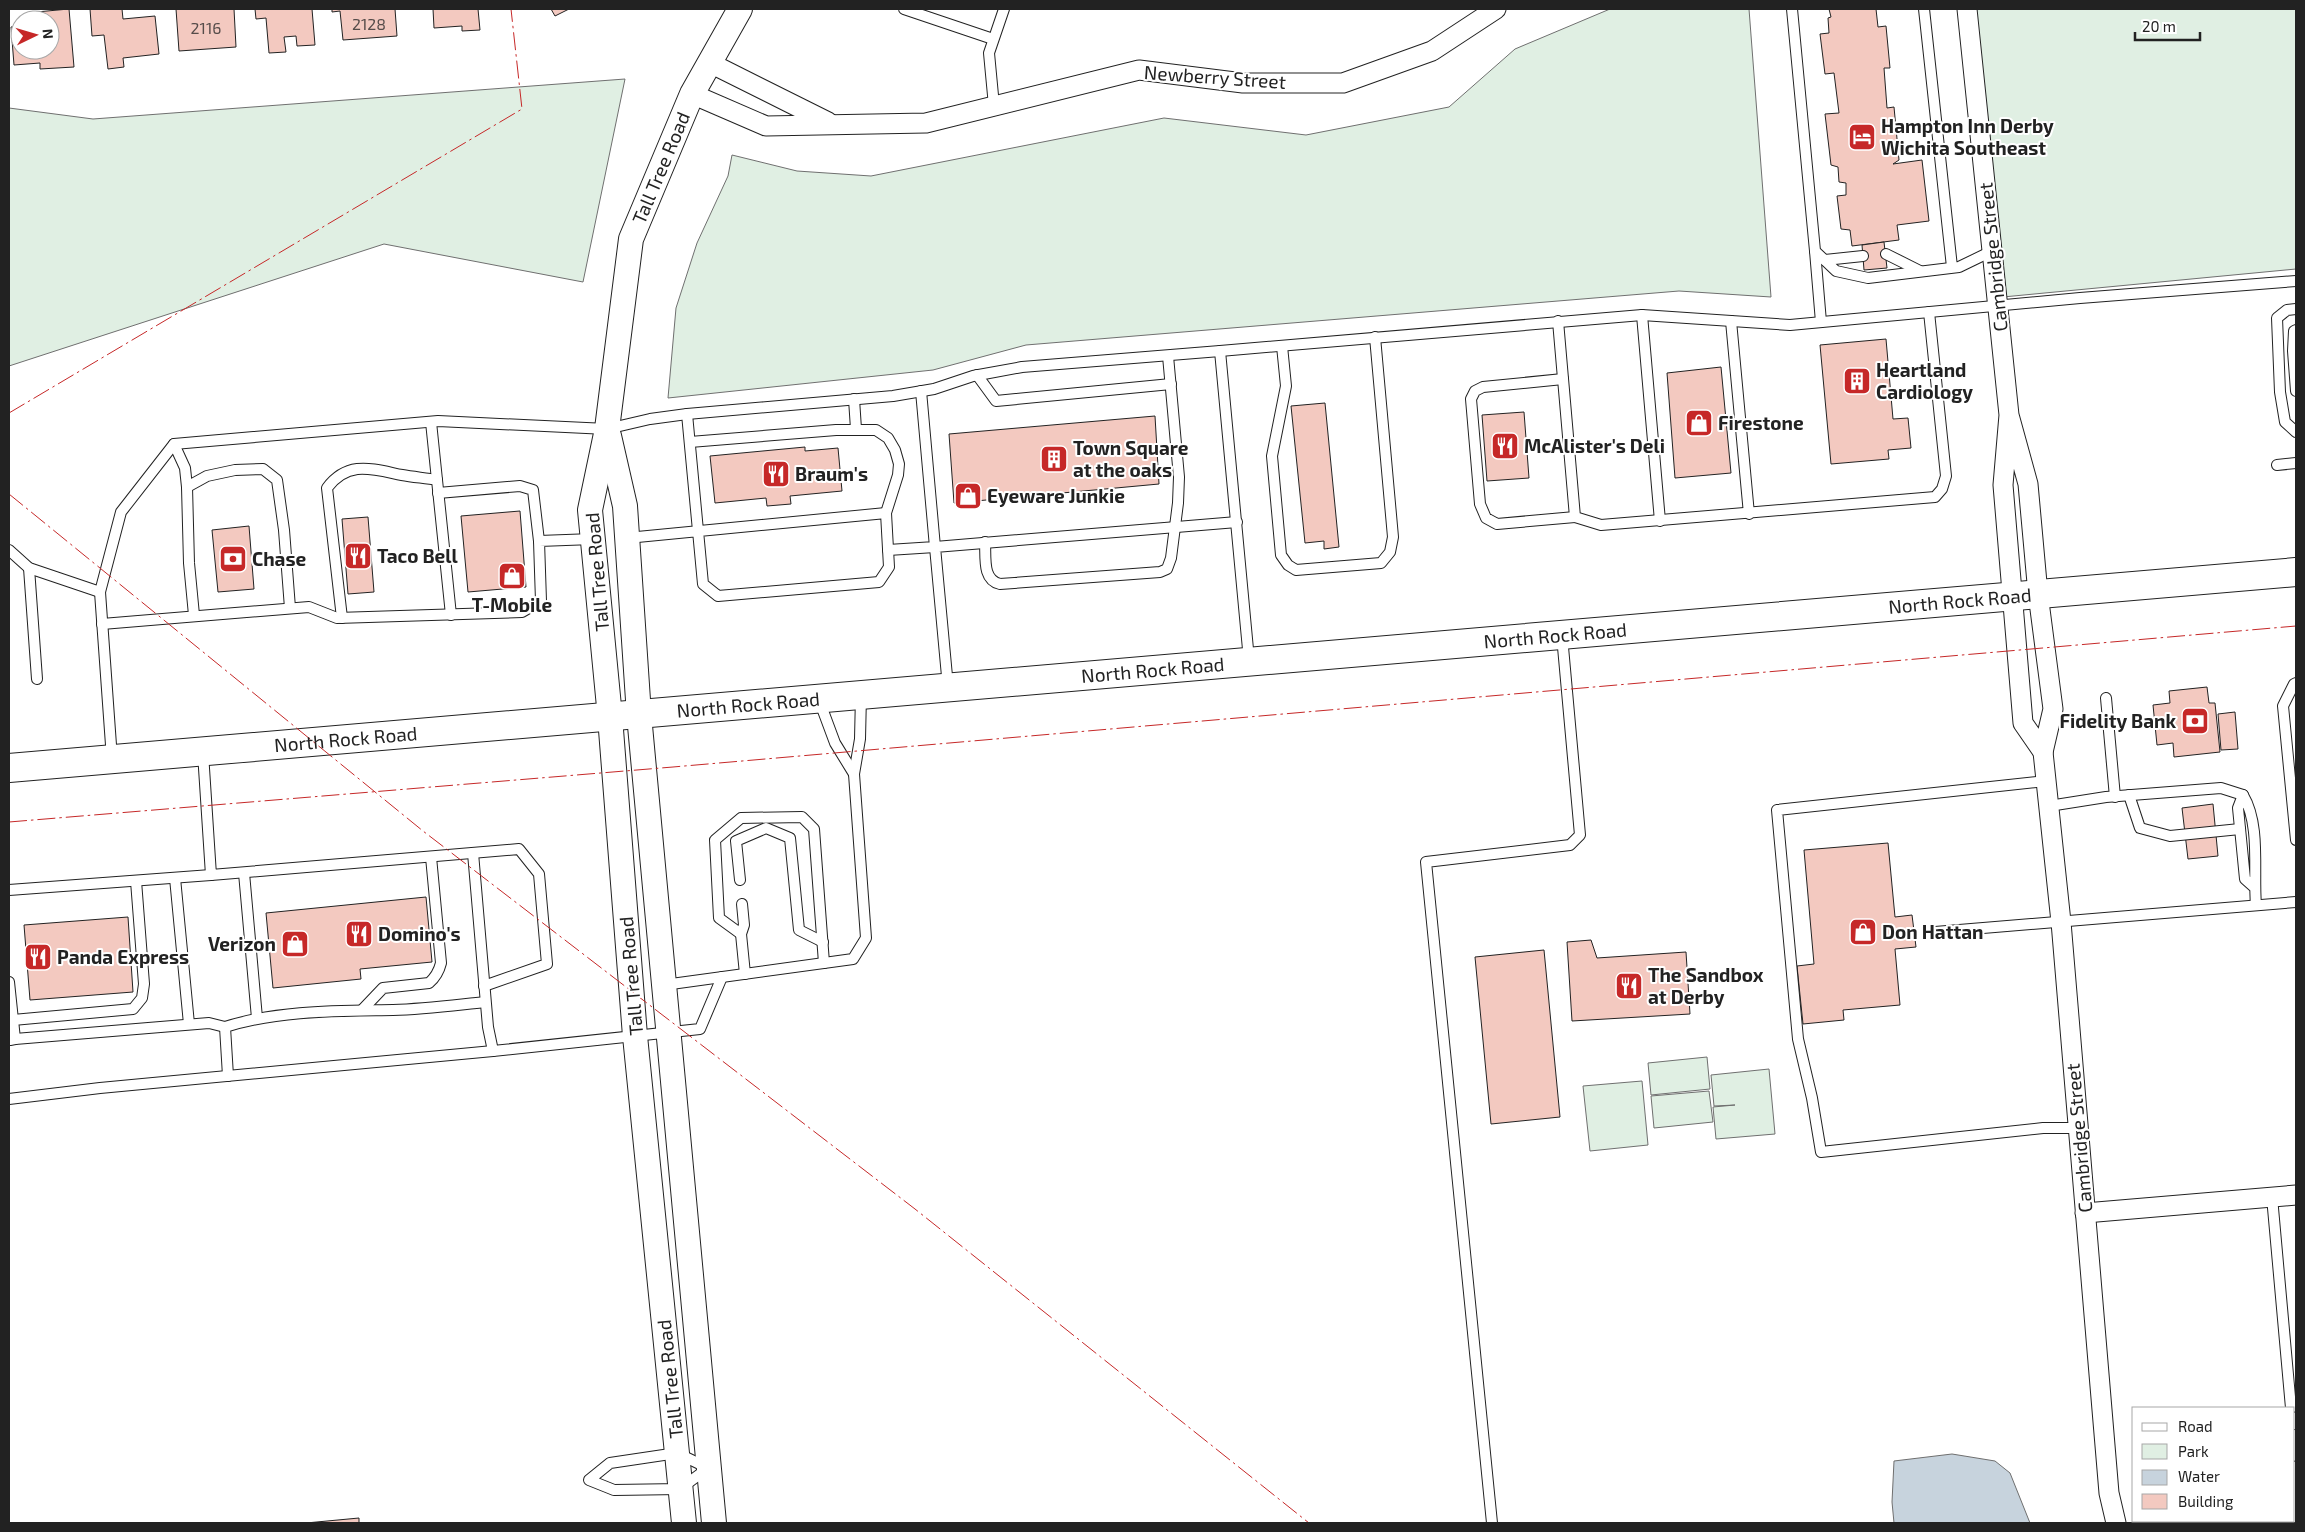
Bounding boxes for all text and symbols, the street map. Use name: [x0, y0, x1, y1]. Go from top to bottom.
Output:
north arrow: [10, 10, 60, 60]
scale bar: [2135, 10, 2200, 42]
house number: 2128: [352, 14, 386, 33]
text: 20 m: [2142, 17, 2176, 35]
house number: 2116: [191, 18, 221, 37]
text: N: [40, 28, 57, 40]
street label: Newberry Street: [1143, 60, 1287, 93]
street label: Tall Tree Road: [627, 108, 694, 227]
place label: Hampton Inn Derby Wichita Southeast: [1881, 114, 2054, 159]
hotel icon: Hampton Inn Derby Wichita Southeast: [1847, 122, 1877, 152]
street label: Cambridge Street: [1973, 181, 2012, 333]
place label: Heartland Cardiology: [1876, 358, 1973, 404]
building icon: Heartland Cardiology: [1842, 366, 1872, 396]
shop icon: Firestone: [1684, 408, 1714, 438]
place label: Firestone: [1718, 411, 1804, 434]
restaurant icon: McAlister's Deli: [1490, 431, 1520, 461]
place label: McAlister's Deli: [1524, 434, 1665, 457]
place label: Town Square at the oaks: [1073, 436, 1189, 481]
building icon: Town Square at the oaks: [1039, 444, 1069, 474]
restaurant icon: Braum's: [761, 459, 791, 489]
place label: Braum's: [795, 462, 868, 485]
shop icon: Eyeware Junkie: [953, 481, 983, 511]
place label: Eyeware Junkie: [987, 484, 1125, 508]
street label: Tall Tree Road: [580, 512, 613, 632]
restaurant icon: Taco Bell: [343, 541, 373, 571]
bank icon: Chase: [218, 544, 248, 574]
place label: Taco Bell: [377, 544, 459, 567]
place label: Chase: [252, 547, 307, 570]
shop icon: T-Mobile: [497, 561, 527, 591]
street label: North Rock Road: [1887, 583, 2032, 618]
place label: T-Mobile: [472, 593, 552, 616]
street label: North Rock Road: [1483, 617, 1628, 653]
street label: North Rock Road: [1080, 652, 1225, 687]
street label: North Rock Road: [676, 687, 821, 722]
bank icon: Fidelity Bank: [2180, 706, 2210, 736]
place label: Fidelity Bank: [2059, 709, 2176, 733]
street label: North Rock Road: [273, 721, 418, 756]
street label: Tall Tree Road: [614, 916, 647, 1036]
shop icon: Don Hattan: [1848, 917, 1878, 947]
restaurant icon: Domino's: [344, 919, 374, 949]
place label: Don Hattan: [1882, 920, 1984, 943]
place label: Domino's: [378, 922, 461, 945]
shop icon: Verizon: [280, 929, 310, 959]
place label: Verizon: [208, 932, 276, 955]
restaurant icon: Panda Express: [23, 942, 53, 972]
place label: Panda Express: [57, 945, 189, 968]
place label: The Sandbox at Derby: [1648, 963, 1764, 1009]
restaurant icon: The Sandbox at Derby: [1614, 971, 1644, 1001]
street label: Cambridge Street: [2061, 1062, 2096, 1214]
street label: Tall Tree Road: [652, 1319, 687, 1440]
legend: [2132, 1407, 2295, 1522]
text: Road: [2178, 1417, 2213, 1435]
text: Park: [2178, 1442, 2209, 1460]
text: Water: [2178, 1467, 2220, 1485]
text: Building: [2178, 1492, 2234, 1510]

